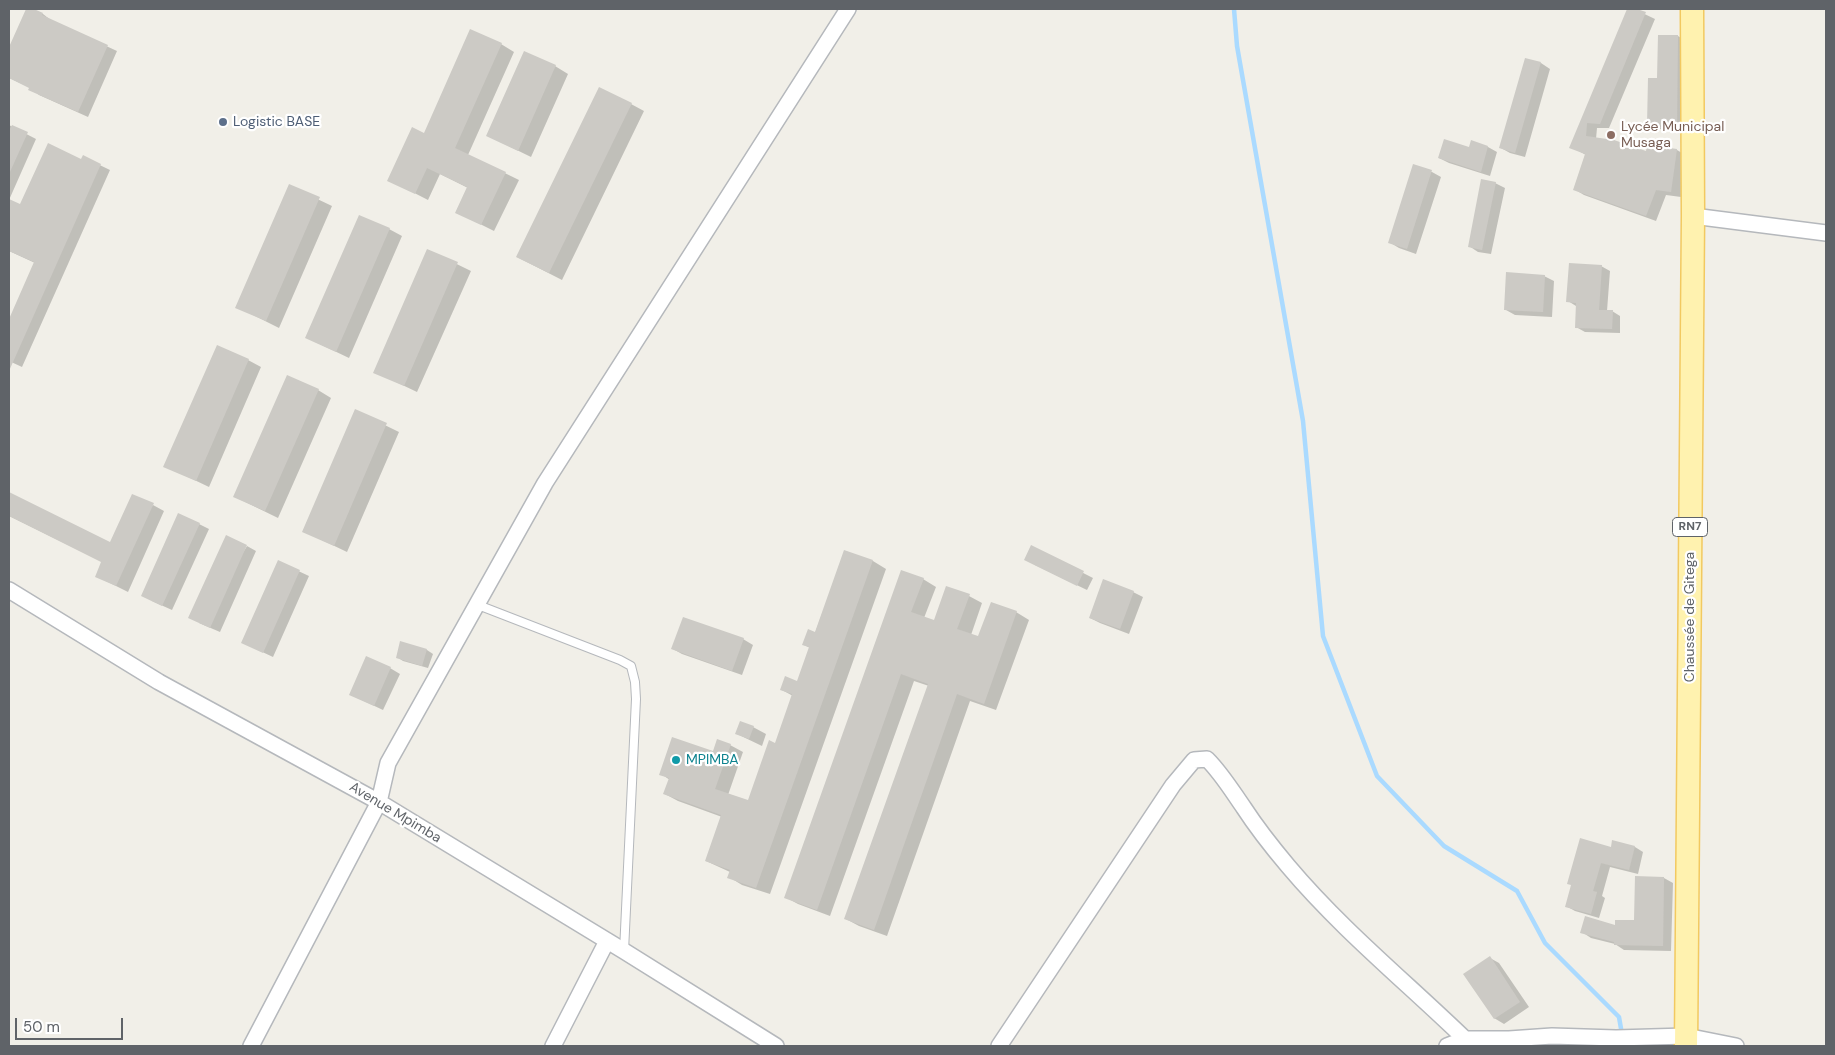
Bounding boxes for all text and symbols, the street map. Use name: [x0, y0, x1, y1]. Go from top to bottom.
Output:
place label: Logistic BASE: [233, 114, 320, 130]
marker: Logistic BASE: [217, 116, 229, 128]
place label: Lycée Municipal Musaga: [1621, 119, 1724, 152]
marker: Lycée Municipal Musaga: [1605, 129, 1617, 141]
road number: RN7: [1672, 518, 1708, 536]
street label: Chaussée de Gitega: [1682, 552, 1698, 682]
place label: MPIMBA: [686, 752, 739, 768]
marker: MPIMBA: [670, 754, 682, 766]
street label: Avenue Mpimba: [346, 779, 444, 847]
scale bar: [18, 1008, 125, 1040]
text: 50 m: [23, 1017, 60, 1037]

